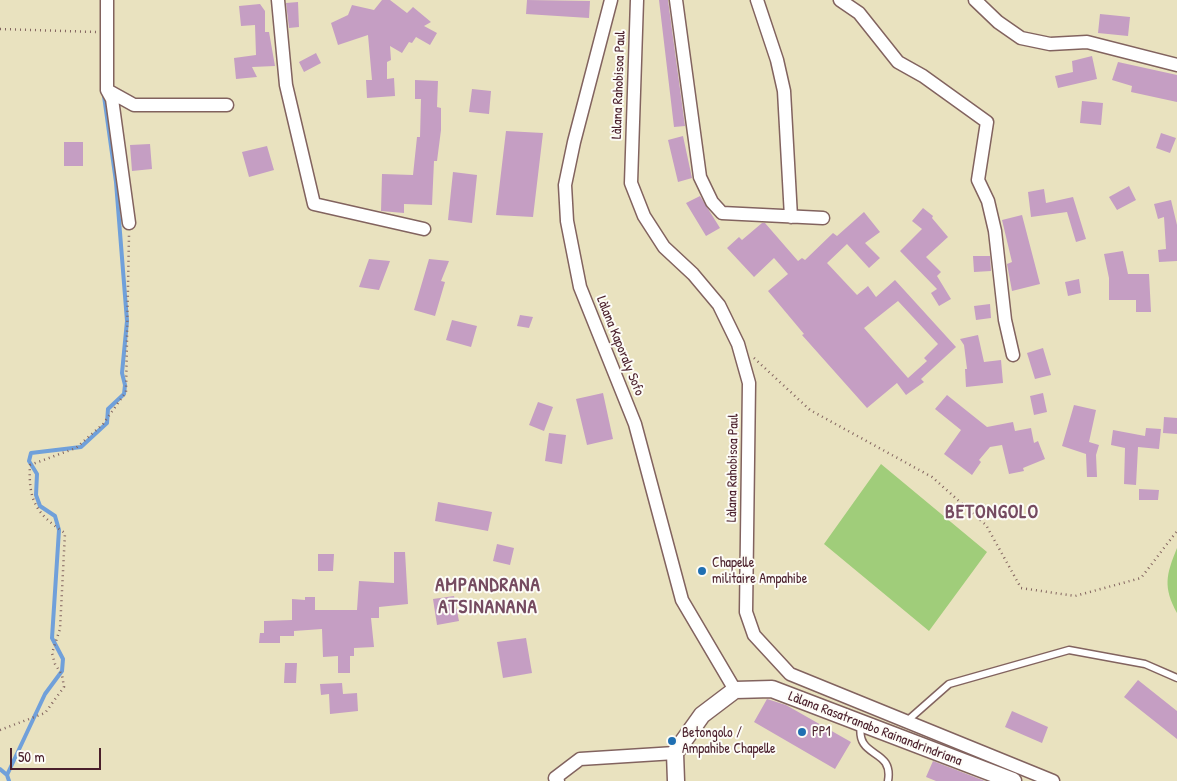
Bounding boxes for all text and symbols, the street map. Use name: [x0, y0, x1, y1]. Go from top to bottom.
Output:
street label: Làlana Rahobisoa Paul: [609, 30, 629, 140]
street label: Làlana Kaporaly Sofo: [592, 294, 648, 398]
street label: Làlana Rahobisoa Paul: [724, 414, 742, 522]
district label: BETONGOLO: [944, 502, 1040, 524]
place label: Chapelle militaire Ampahibe: [712, 555, 807, 588]
marker: Chapelle militaire Ampahibe: [696, 565, 708, 577]
district label: AMPANDRANA ATSINANANA: [434, 575, 542, 619]
street label: Làlana Rasatranabo Rainandrindriana: [786, 688, 964, 770]
place label: PP1: [812, 724, 831, 740]
place label: Betongolo / Ampahibe Chapelle: [682, 725, 776, 758]
marker: PP1: [796, 726, 808, 738]
marker: Betongolo / Ampahibe Chapelle: [666, 735, 678, 747]
scale bar: [12, 738, 104, 770]
text: 50 m: [18, 746, 45, 767]

